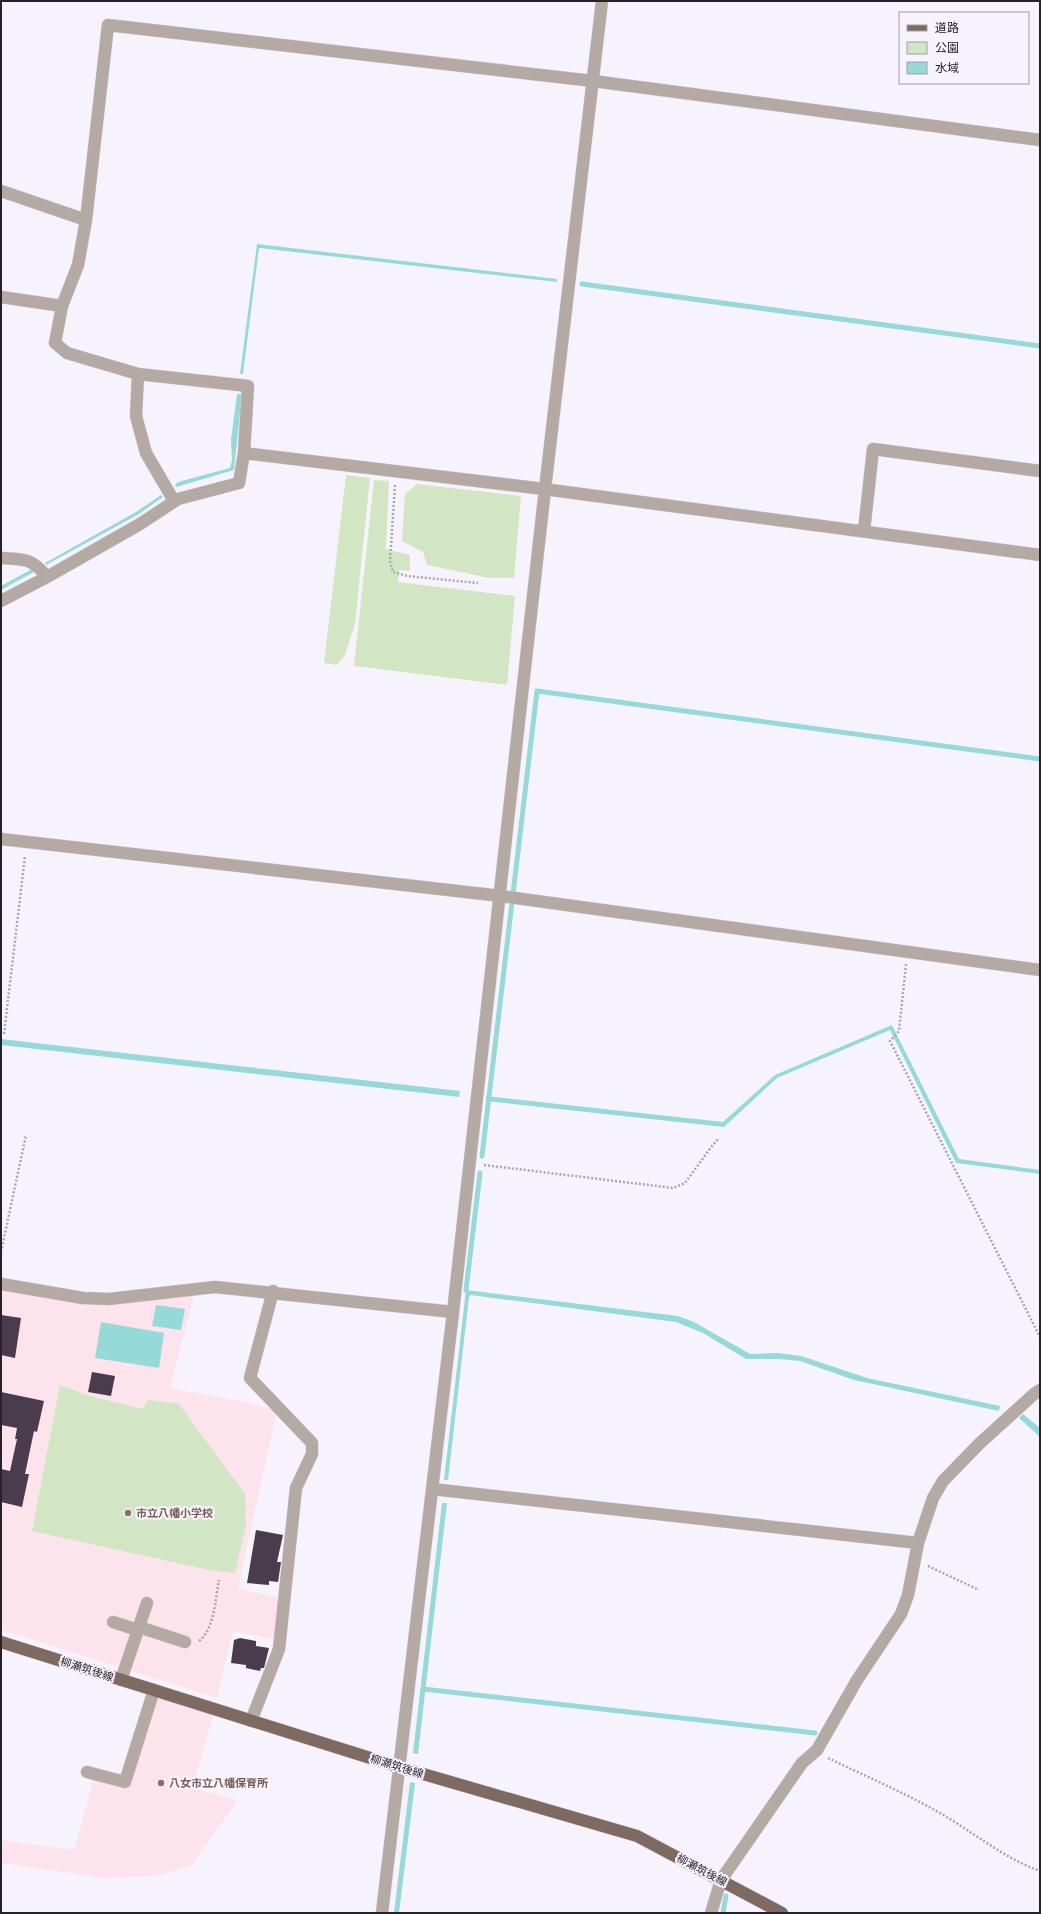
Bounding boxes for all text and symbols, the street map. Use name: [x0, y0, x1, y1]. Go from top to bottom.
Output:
legend: [899, 12, 1029, 84]
text: 道路: [935, 21, 959, 35]
text: 公園: [935, 41, 959, 55]
text: 水域: [935, 61, 959, 75]
place label: 市立八幡小学校: [136, 1507, 213, 1519]
marker: 市立八幡小学校: [123, 1508, 133, 1518]
street label: 柳瀬筑後線: [59, 1655, 115, 1683]
street label: 柳瀬筑後線: [369, 1752, 425, 1780]
place label: 八女市立八幡保育所: [169, 1777, 268, 1789]
marker: 八女市立八幡保育所: [156, 1778, 166, 1788]
street label: 柳瀬筑後線: [675, 1852, 729, 1888]

